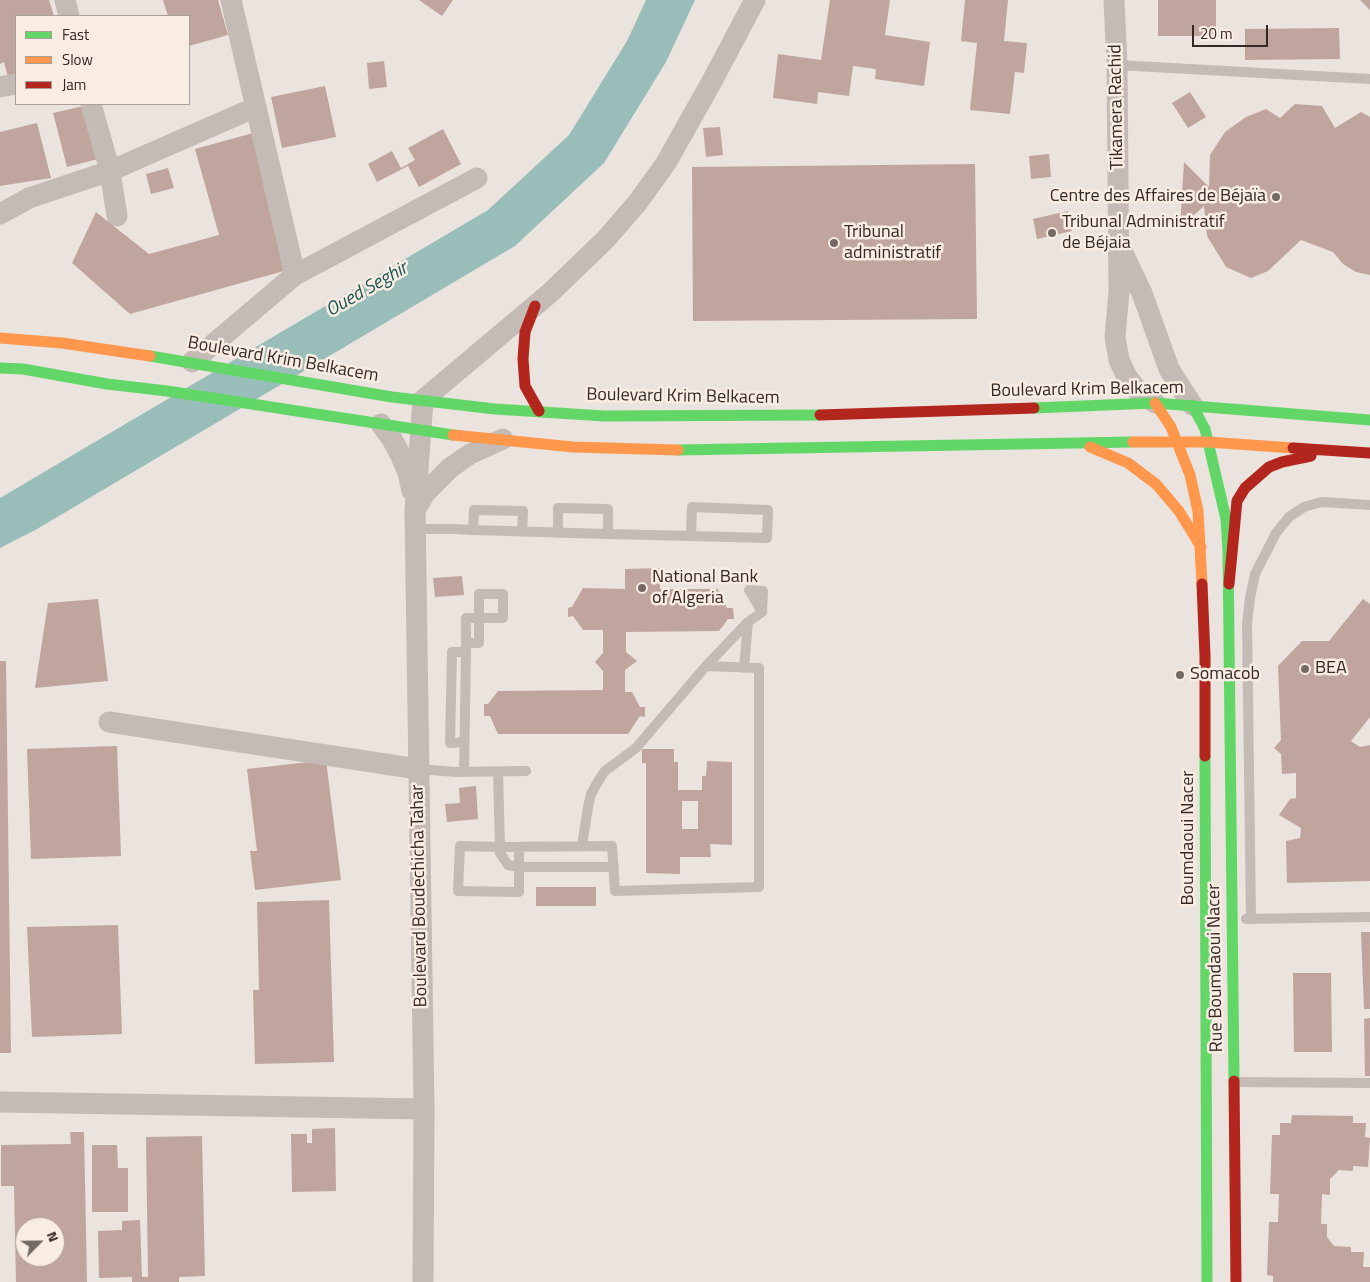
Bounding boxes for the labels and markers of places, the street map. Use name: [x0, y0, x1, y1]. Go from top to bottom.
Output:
place label: Centre des Affaires de Béjaïa: [1050, 186, 1266, 208]
marker: Centre des Affaires de Béjaïa: [1270, 191, 1282, 203]
place label: Tribunal Administratif de Béjaia: [1062, 212, 1225, 254]
place label: Tribunal administratif: [844, 222, 941, 264]
marker: Tribunal Administratif de Béjaia: [1046, 227, 1058, 239]
marker: Tribunal administratif: [828, 237, 840, 249]
place label: National Bank of Algeria: [652, 567, 758, 610]
marker: National Bank of Algeria: [636, 582, 648, 594]
place label: BEA: [1315, 658, 1347, 680]
marker: BEA: [1299, 663, 1311, 675]
place label: Somacob: [1190, 664, 1260, 686]
marker: Somacob: [1174, 669, 1186, 681]

